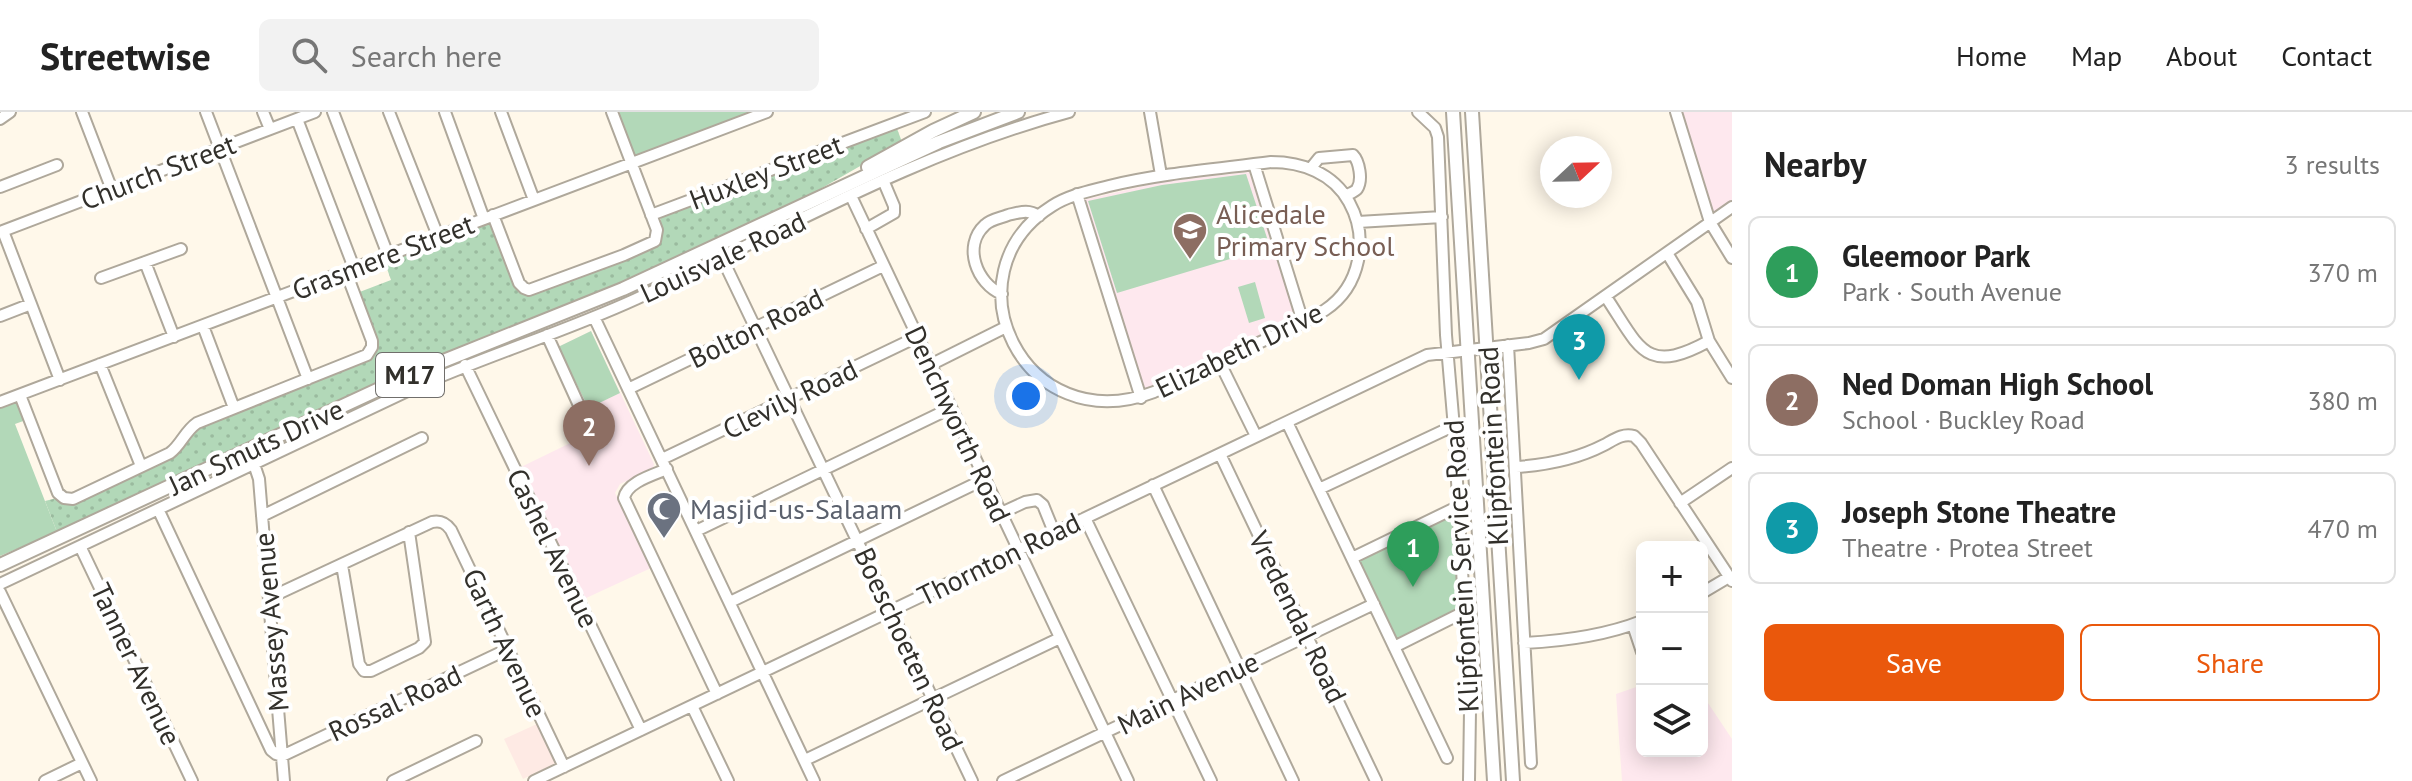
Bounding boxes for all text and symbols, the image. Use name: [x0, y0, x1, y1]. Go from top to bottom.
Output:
search box: [259, 19, 819, 91]
text: Streetwise: [40, 31, 211, 80]
icon: search: [287, 33, 331, 77]
text: Search here: [351, 36, 502, 75]
text: Home: [1956, 37, 2027, 74]
text: Map: [2071, 37, 2122, 74]
text: About: [2166, 37, 2237, 74]
text: Contact: [2281, 37, 2372, 74]
street label: Church Street: [75, 125, 241, 218]
street label: Huxley Street: [684, 125, 848, 218]
north arrow: [1540, 136, 1612, 208]
text: Nearby: [1764, 142, 1866, 186]
text: 3 results: [2285, 148, 2380, 181]
place label: Alicedale Primary School: [1216, 195, 1394, 264]
street label: Louisvale Road: [634, 202, 812, 311]
street label: Grasmere Street: [287, 205, 480, 308]
school or university icon: Alicedale Primary School: [1171, 211, 1209, 261]
text: Gleemoor Park: [1842, 236, 2030, 275]
text: 1: [1785, 256, 1799, 289]
text: 370 m: [2307, 256, 2378, 289]
text: Park · South Avenue: [1842, 275, 2062, 308]
street label: Bolton Road: [682, 279, 829, 376]
street label: Elizabeth Drive: [1149, 293, 1328, 406]
pin: 3: [1553, 314, 1605, 380]
street label: Denchworth Road: [897, 319, 1020, 528]
street label: Klipfontein Road: [1469, 345, 1516, 547]
street label: Clevily Road: [716, 350, 863, 447]
road number: M17: [376, 353, 444, 397]
text: Ned Doman High School: [1842, 364, 2153, 403]
your location: [1006, 376, 1046, 416]
text: 2: [1785, 384, 1799, 417]
text: 380 m: [2307, 384, 2378, 417]
street label: Jan Smuts Drive: [161, 390, 349, 504]
pin: 2: [563, 400, 615, 466]
text: School · Buckley Road: [1842, 403, 2085, 436]
street label: Klipfontein Service Road: [1434, 419, 1487, 713]
street label: Cashel Avenue: [499, 462, 608, 634]
mosque icon: Masjid-us-Salaam: [645, 490, 683, 540]
place label: Masjid-us-Salaam: [690, 490, 902, 527]
text: Joseph Stone Theatre: [1842, 492, 2116, 531]
street label: Thornton Road: [911, 503, 1086, 614]
text: 3: [1785, 512, 1799, 545]
text: 470 m: [2307, 512, 2378, 545]
pin: 1: [1387, 521, 1439, 587]
street label: Vredendal Road: [1240, 524, 1356, 709]
street label: Massey Avenue: [244, 531, 297, 713]
text: Theatre · Protea Street: [1842, 531, 2093, 564]
street label: Boeschoeten Road: [846, 541, 973, 756]
map controls: [1636, 541, 1708, 757]
button: +: [1636, 541, 1708, 613]
street label: Garth Avenue: [455, 562, 556, 723]
street label: Tanner Avenue: [83, 577, 190, 751]
button: −: [1636, 613, 1708, 685]
button: Save: [1764, 624, 2064, 701]
button: Share: [2080, 624, 2380, 701]
street label: Main Avenue: [1111, 642, 1265, 743]
street label: Rossal Road: [322, 656, 467, 749]
button: layers: [1636, 685, 1708, 757]

